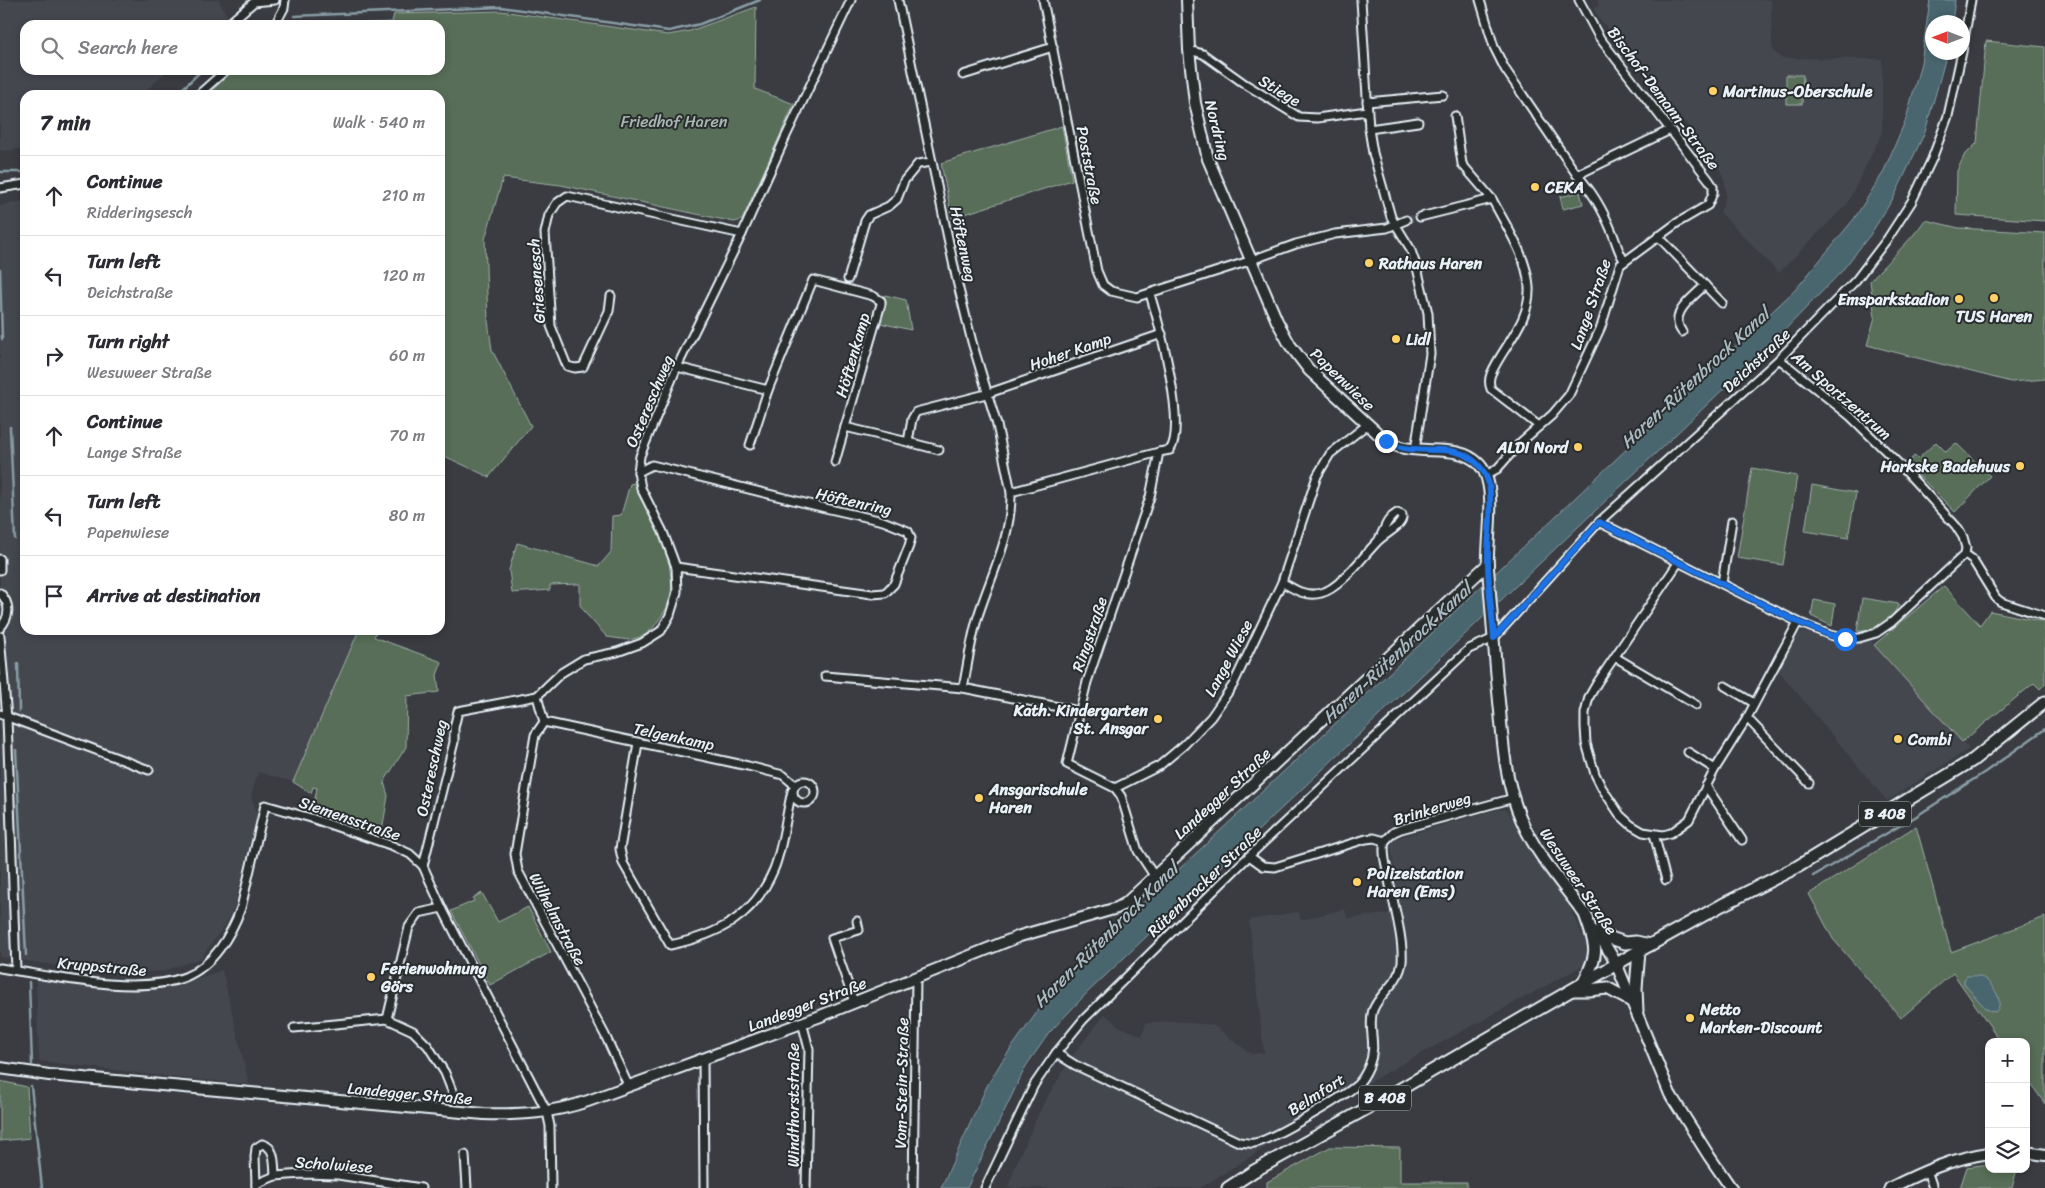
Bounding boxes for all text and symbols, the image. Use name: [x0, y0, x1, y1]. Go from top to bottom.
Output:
north arrow: [1925, 15, 1970, 60]
search box: [20, 20, 445, 75]
street label: Bischof-Demann-Straße: [1600, 20, 1728, 177]
text: Search here: [78, 31, 178, 64]
icon: search: [38, 34, 66, 62]
street label: Stiege: [1253, 66, 1307, 115]
place label: Martinus-Oberschule: [1722, 77, 1873, 106]
marker: Martinus-Oberschule: [1707, 85, 1719, 97]
street label: Nordring: [1196, 97, 1239, 164]
text: 7 min: [40, 104, 91, 142]
park label: Friedhof Haren: [621, 107, 728, 136]
text: Walk · 540 m: [333, 108, 425, 137]
street label: Poststraße: [1068, 124, 1111, 207]
text: Continue: [87, 165, 163, 198]
place label: CEKA: [1544, 173, 1584, 202]
text: 210 m: [382, 181, 425, 210]
marker: CEKA: [1529, 181, 1541, 193]
icon: ahead: [40, 182, 68, 210]
text: Ridderingsesch: [87, 198, 192, 227]
street label: Höftenweg: [941, 203, 986, 285]
street label: Griesenesch: [519, 238, 554, 324]
text: Turn left: [87, 245, 160, 278]
place label: Rathaus Haren: [1378, 249, 1483, 278]
street label: Lange Straße: [1561, 255, 1620, 354]
marker: Rathaus Haren: [1363, 257, 1375, 269]
text: 120 m: [382, 261, 425, 290]
icon: left: [40, 262, 68, 290]
text: Deichstraße: [87, 278, 173, 307]
place label: Emsparkstadion: [1838, 285, 1949, 314]
marker: TUS Haren: [1988, 292, 2000, 304]
marker: Emsparkstadion: [1953, 293, 1965, 305]
water label: Haren-Rütenbrock Kanal: [1612, 297, 1780, 457]
place label: TUS Haren: [1956, 302, 2033, 331]
street label: Höftenkamp: [827, 309, 879, 401]
street label: Deichstraße: [1715, 320, 1798, 400]
street label: Hoher Kamp: [1025, 324, 1116, 379]
text: Turn right: [87, 325, 169, 358]
place label: Lidl: [1406, 325, 1432, 354]
marker: Lidl: [1390, 333, 1402, 345]
street label: Papenwiese: [1303, 340, 1382, 418]
text: 60 m: [389, 341, 425, 370]
icon: right: [40, 342, 68, 370]
street label: Am Sportzentrum: [1784, 342, 1899, 448]
street label: Ostereschweg: [617, 350, 682, 452]
text: Wesuweer Straße: [87, 358, 212, 387]
text: Continue: [87, 405, 163, 438]
text: 70 m: [389, 421, 425, 450]
icon: ahead: [40, 422, 68, 450]
route end: [1375, 430, 1398, 453]
place label: ALDI Nord: [1496, 433, 1570, 462]
text: Lange Straße: [87, 438, 182, 467]
marker: ALDI Nord: [1572, 441, 1584, 453]
place label: Harkske Badehuus: [1879, 452, 2011, 481]
marker: Harkske Badehuus: [2014, 460, 2026, 472]
street label: Höftenring: [813, 479, 895, 524]
text: Turn left: [87, 485, 160, 518]
text: 80 m: [389, 501, 425, 530]
icon: left: [40, 502, 68, 530]
text: Papenwiese: [87, 518, 169, 547]
water label: Haren-Rütenbrock Kanal: [1314, 572, 1482, 732]
text: Arrive at destination: [87, 579, 260, 612]
icon: arrive: [40, 582, 68, 610]
street label: Ringstraße: [1063, 592, 1116, 676]
street label: Lange Wiese: [1196, 614, 1261, 702]
route start: [1834, 628, 1857, 651]
place label: Kath. Kindergarten St. Ansgar: [1013, 696, 1149, 743]
marker: Kath. Kindergarten St. Ansgar: [1152, 713, 1164, 725]
street label: Telgenkamp: [631, 714, 718, 759]
street label: Ostereschweg: [407, 717, 456, 819]
place label: Combi: [1907, 725, 1953, 754]
marker: Combi: [1892, 733, 1904, 745]
street label: Landegger Straße: [1167, 740, 1278, 847]
place label: Ansgarischule Haren: [988, 775, 1088, 822]
street label: Brinkerweg: [1390, 783, 1475, 834]
street label: Siemensstraße: [295, 787, 405, 849]
marker: Ansgarischule Haren: [973, 792, 985, 804]
road number: B 408: [1859, 802, 1911, 826]
street label: Rütenbrocker Straße: [1140, 818, 1269, 944]
street label: Wesuweer Straße: [1532, 822, 1626, 941]
water label: Haren-Rütenbrock Kanal: [1025, 852, 1189, 1016]
place label: Polizeistation Haren (Ems): [1366, 859, 1464, 906]
street label: Wilhelmstraße: [521, 867, 594, 971]
marker: Polizeistation Haren (Ems): [1351, 876, 1363, 888]
street label: Kruppstraße: [56, 948, 148, 985]
place label: Ferienwohnung Görs: [380, 954, 488, 1001]
street label: Landegger Straße: [743, 968, 871, 1041]
marker: Ferienwohnung Görs: [365, 971, 377, 983]
place label: Netto Marken-Discount: [1699, 995, 1822, 1042]
marker: Netto Marken-Discount: [1684, 1012, 1696, 1024]
street label: Vom-Stein-Straße: [886, 1017, 917, 1149]
map controls: [1985, 1038, 2030, 1173]
button: +: [1985, 1038, 2030, 1083]
street label: Windthorststraße: [779, 1043, 808, 1167]
street label: Belmfort: [1282, 1065, 1351, 1124]
street label: Landegger Straße: [346, 1074, 474, 1113]
button: −: [1985, 1083, 2030, 1128]
road number: B 408: [1359, 1086, 1411, 1110]
button: layers: [1985, 1128, 2030, 1173]
street label: Scholwiese: [294, 1147, 374, 1182]

